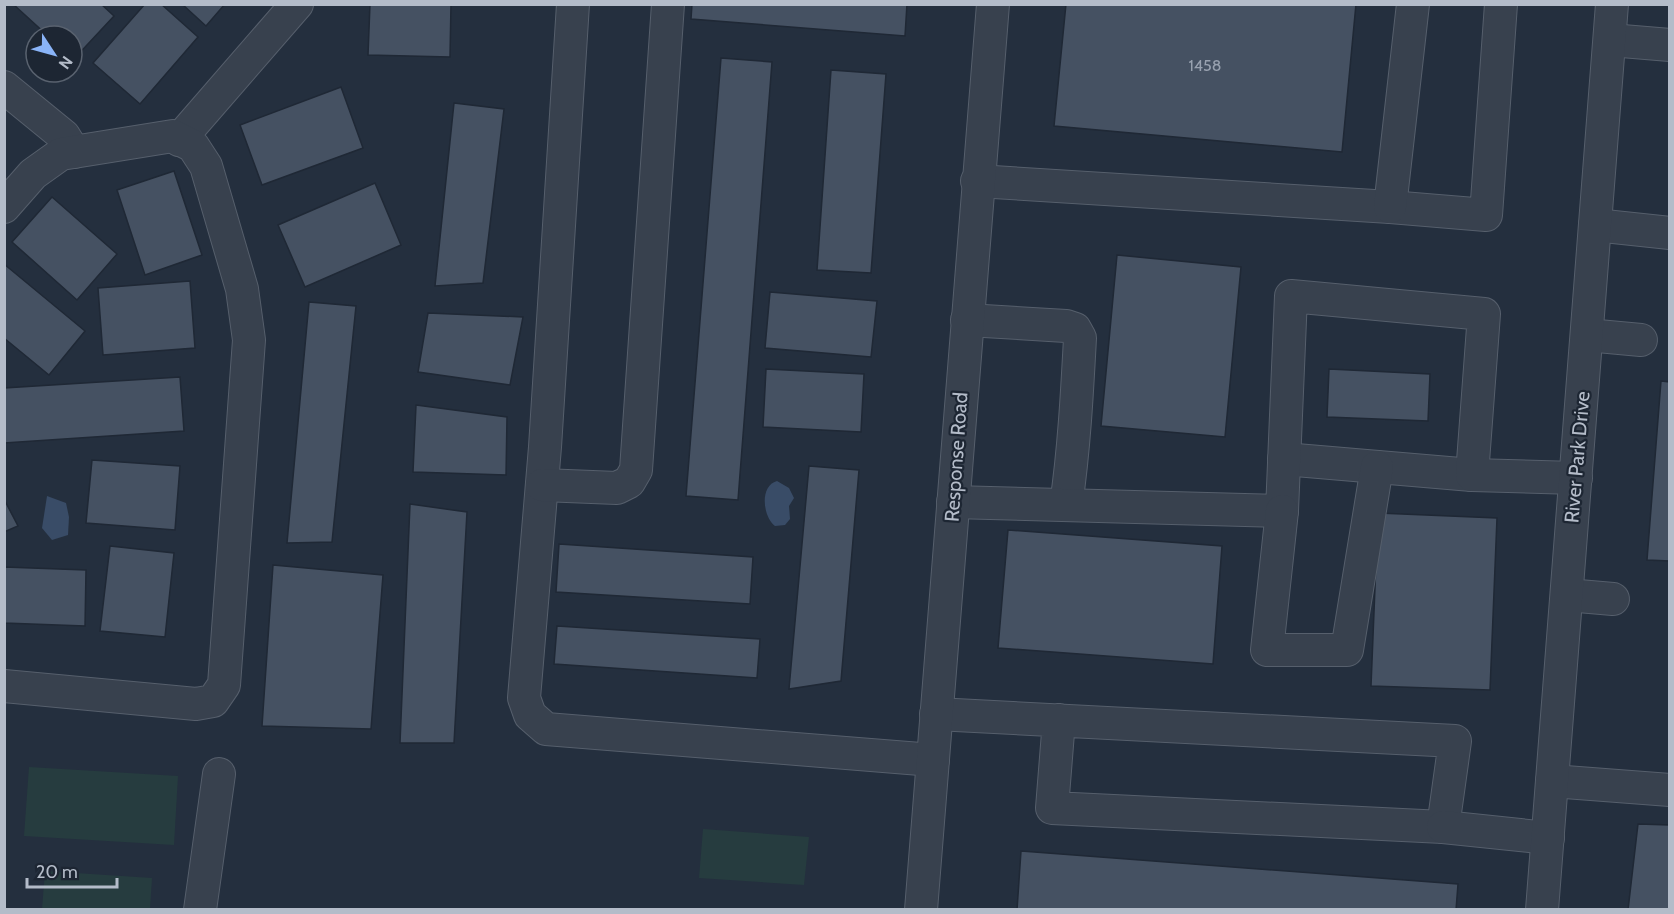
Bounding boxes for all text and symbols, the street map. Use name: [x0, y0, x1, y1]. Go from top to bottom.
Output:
north arrow: [24, 24, 84, 84]
text: N: [55, 52, 77, 73]
house number: 1458: [1189, 56, 1221, 75]
street label: River Park Drive: [1559, 390, 1595, 524]
street label: Response Road: [939, 391, 973, 523]
scale bar: [27, 851, 117, 889]
text: 20 m: [36, 861, 78, 883]

